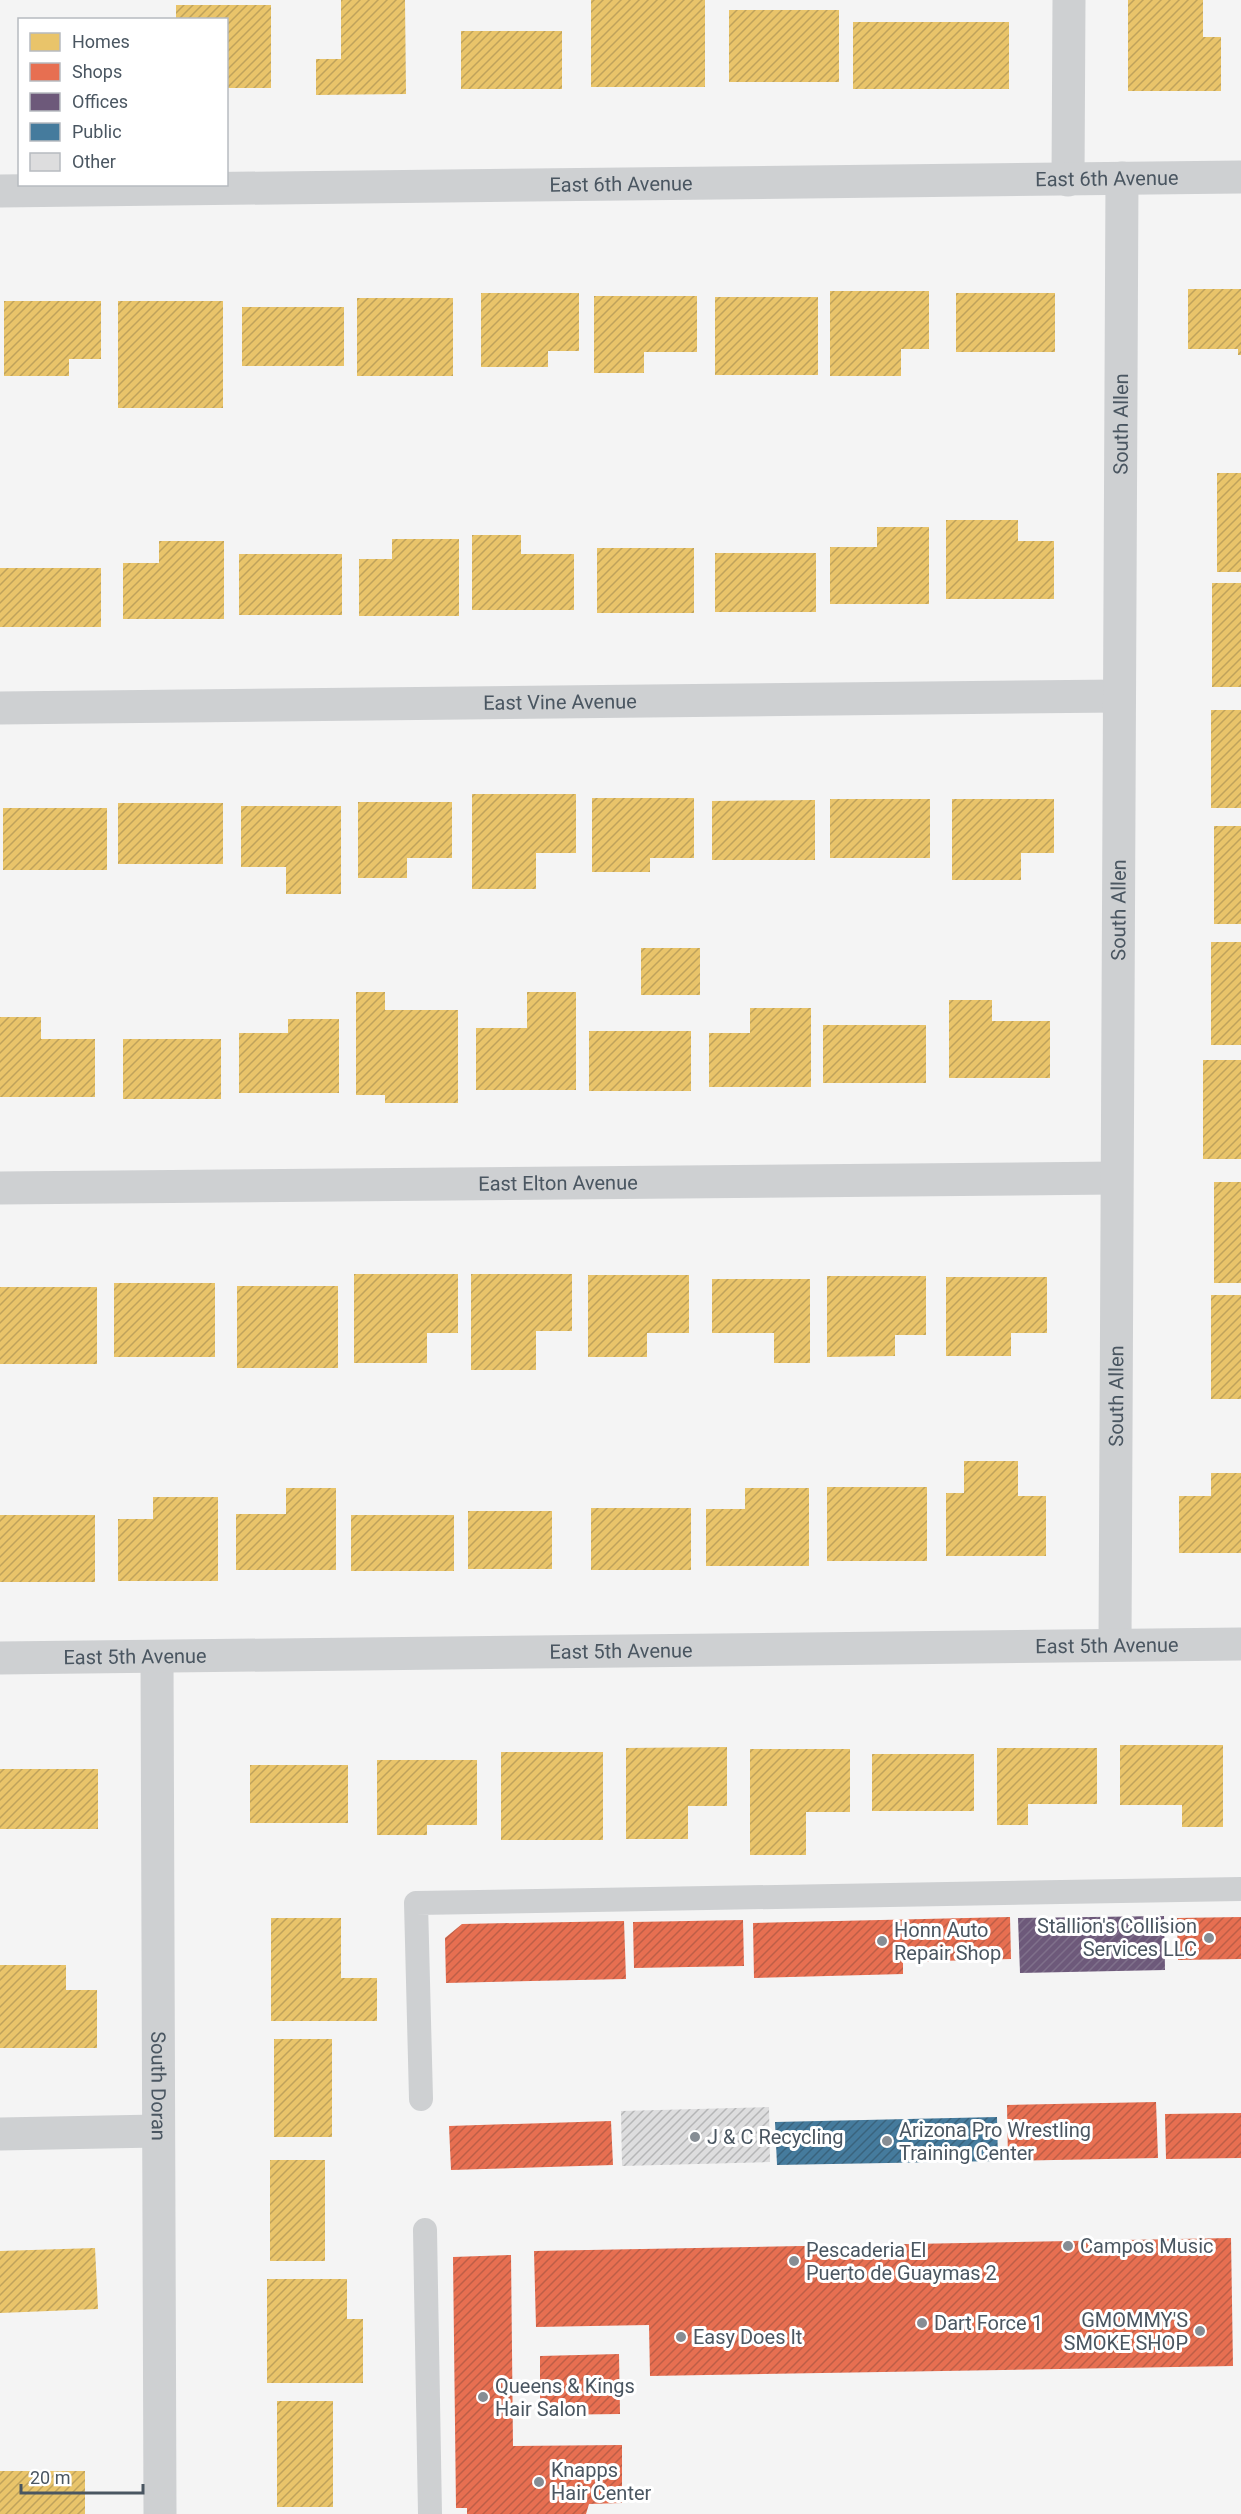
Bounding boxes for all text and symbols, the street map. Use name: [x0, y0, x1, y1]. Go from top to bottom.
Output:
legend: [18, 18, 228, 186]
text: Homes: [72, 31, 130, 52]
text: Shops: [72, 61, 122, 82]
text: Offices: [72, 91, 128, 112]
text: Public: [72, 121, 122, 142]
text: Other: [72, 151, 116, 172]
street label: East 6th Avenue: [1035, 166, 1179, 191]
street label: East 6th Avenue: [549, 171, 693, 197]
street label: South Allen: [1109, 373, 1133, 475]
street label: East Vine Avenue: [483, 689, 637, 715]
street label: South Allen: [1106, 859, 1131, 961]
street label: East Elton Avenue: [478, 1170, 638, 1196]
street label: South Allen: [1104, 1345, 1128, 1447]
street label: East 5th Avenue: [1035, 1633, 1179, 1658]
street label: East 5th Avenue: [549, 1638, 693, 1664]
street label: East 5th Avenue: [63, 1644, 207, 1669]
place label: Stallion's Collision Services LLC: [1037, 1914, 1197, 1961]
place label: Honn Auto Repair Shop: [894, 1918, 1001, 1965]
marker: Stallion's Collision Services LLC: [1202, 1931, 1216, 1945]
marker: Honn Auto Repair Shop: [875, 1934, 889, 1948]
street label: South Doran: [146, 2031, 171, 2141]
place label: Arizona Pro Wrestling Training Center: [899, 2118, 1091, 2165]
place label: J & C Recycling: [707, 2125, 844, 2149]
marker: J & C Recycling: [688, 2130, 702, 2144]
marker: Arizona Pro Wrestling Training Center: [880, 2134, 894, 2148]
place label: Campos Music: [1080, 2234, 1214, 2258]
place label: Pescaderia El Puerto de Guaymas 2: [806, 2238, 997, 2285]
marker: Campos Music: [1061, 2239, 1075, 2253]
marker: Pescaderia El Puerto de Guaymas 2: [787, 2254, 801, 2268]
place label: GMOMMY'S SMOKE SHOP: [1064, 2308, 1188, 2355]
place label: Dart Force 1: [934, 2311, 1043, 2335]
marker: Dart Force 1: [915, 2316, 929, 2330]
marker: GMOMMY'S SMOKE SHOP: [1193, 2324, 1207, 2338]
place label: Easy Does It: [693, 2325, 802, 2349]
marker: Easy Does It: [674, 2330, 688, 2344]
place label: Queens & Kings Hair Salon: [495, 2374, 635, 2421]
marker: Queens & Kings Hair Salon: [476, 2390, 490, 2404]
scale bar: [21, 2457, 142, 2495]
place label: Knapps Hair Center: [551, 2458, 652, 2505]
text: 20 m: [30, 2467, 70, 2488]
marker: Knapps Hair Center: [532, 2475, 546, 2489]

